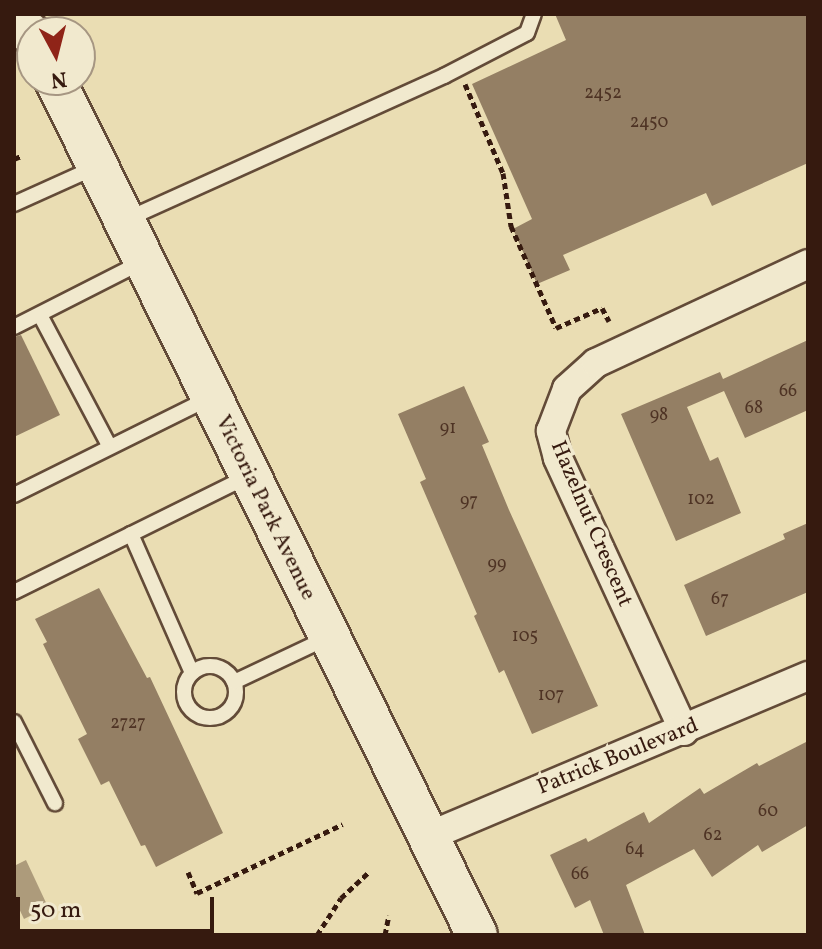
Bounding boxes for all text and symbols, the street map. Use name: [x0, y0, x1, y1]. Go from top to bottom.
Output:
north arrow: [16, 16, 96, 96]
text: N: [49, 62, 69, 95]
house number: 2452: [584, 83, 622, 105]
house number: 2450: [630, 112, 668, 134]
house number: 66: [779, 381, 797, 403]
house number: 68: [745, 398, 763, 420]
house number: 98: [650, 405, 668, 427]
street label: Victoria Park Avenue: [209, 411, 321, 605]
house number: 91: [440, 418, 456, 440]
street label: Hazelnut Crescent: [544, 437, 638, 611]
house number: 102: [687, 489, 715, 511]
house number: 97: [460, 491, 478, 513]
house number: 99: [488, 554, 506, 576]
house number: 67: [711, 589, 729, 611]
house number: 105: [512, 626, 538, 648]
house number: 107: [538, 685, 564, 707]
house number: 2727: [110, 713, 146, 735]
street label: Patrick Boulevard: [534, 713, 702, 801]
house number: 60: [758, 801, 778, 823]
house number: 62: [704, 825, 722, 847]
house number: 64: [625, 839, 645, 861]
house number: 66: [571, 864, 589, 886]
scale bar: [20, 881, 218, 931]
text: 50 m: [30, 894, 82, 928]

